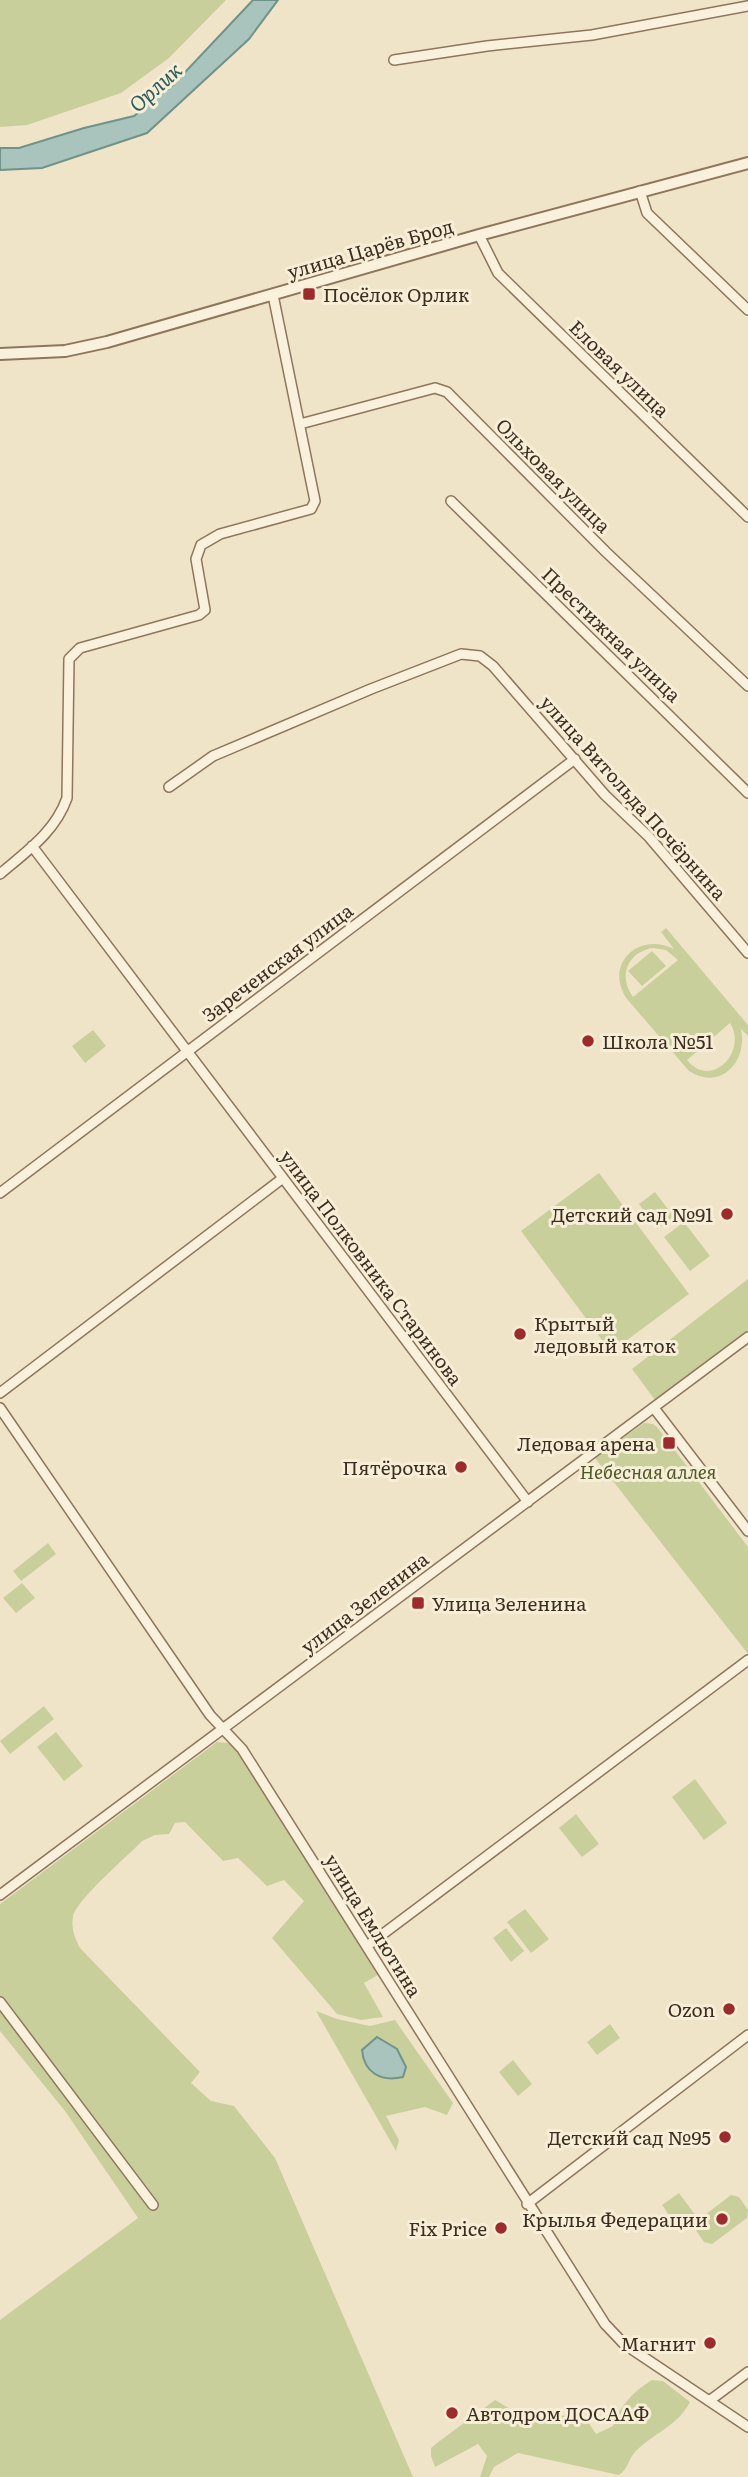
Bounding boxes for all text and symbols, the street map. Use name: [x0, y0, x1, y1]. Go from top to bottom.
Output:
water label: Орлик: [121, 53, 188, 118]
street label: улица Царёв Брод: [284, 211, 456, 285]
place label: Посёлок Орлик: [323, 280, 470, 308]
marker: Посёлок Орлик: [301, 286, 317, 302]
street label: Еловая улица: [564, 313, 677, 424]
street label: Ольховая улица: [490, 411, 618, 539]
street label: Престижная улица: [536, 560, 688, 708]
street label: улица Витольда Почёрнина: [534, 688, 734, 906]
street label: Зареченская улица: [196, 896, 359, 1028]
place label: Школа №51: [602, 1027, 714, 1055]
marker: Школа №51: [580, 1033, 596, 1049]
street label: улица Полковника Старинова: [274, 1143, 471, 1391]
place label: Детский сад №91: [552, 1200, 713, 1228]
marker: Детский сад №91: [719, 1206, 735, 1222]
place label: Крытый ледовый каток: [534, 1309, 677, 1359]
marker: Крытый ледовый каток: [512, 1326, 528, 1342]
place label: Ледовая арена: [517, 1429, 656, 1457]
marker: Ледовая арена: [661, 1435, 677, 1451]
place label: Пятёрочка: [342, 1453, 448, 1481]
park label: Небесная аллея: [580, 1457, 717, 1485]
marker: Пятёрочка: [453, 1459, 469, 1475]
street label: улица Зеленина: [294, 1544, 434, 1659]
place label: Улица Зеленина: [432, 1589, 587, 1617]
marker: Улица Зеленина: [410, 1595, 426, 1611]
street label: улица Емлютина: [319, 1848, 430, 2003]
place label: Ozon: [668, 1995, 715, 2023]
marker: Ozon: [721, 2001, 737, 2017]
place label: Детский сад №95: [548, 2123, 711, 2151]
marker: Детский сад №95: [717, 2129, 733, 2145]
place label: Крылья Федерации: [522, 2205, 708, 2233]
marker: Крылья Федерации: [714, 2211, 730, 2227]
place label: Fix Price: [409, 2214, 487, 2242]
marker: Fix Price: [493, 2220, 509, 2236]
place label: Магнит: [620, 2329, 696, 2357]
marker: Магнит: [702, 2335, 718, 2351]
place label: Автодром ДОСААФ: [466, 2399, 649, 2427]
marker: Автодром ДОСААФ: [444, 2405, 460, 2421]

